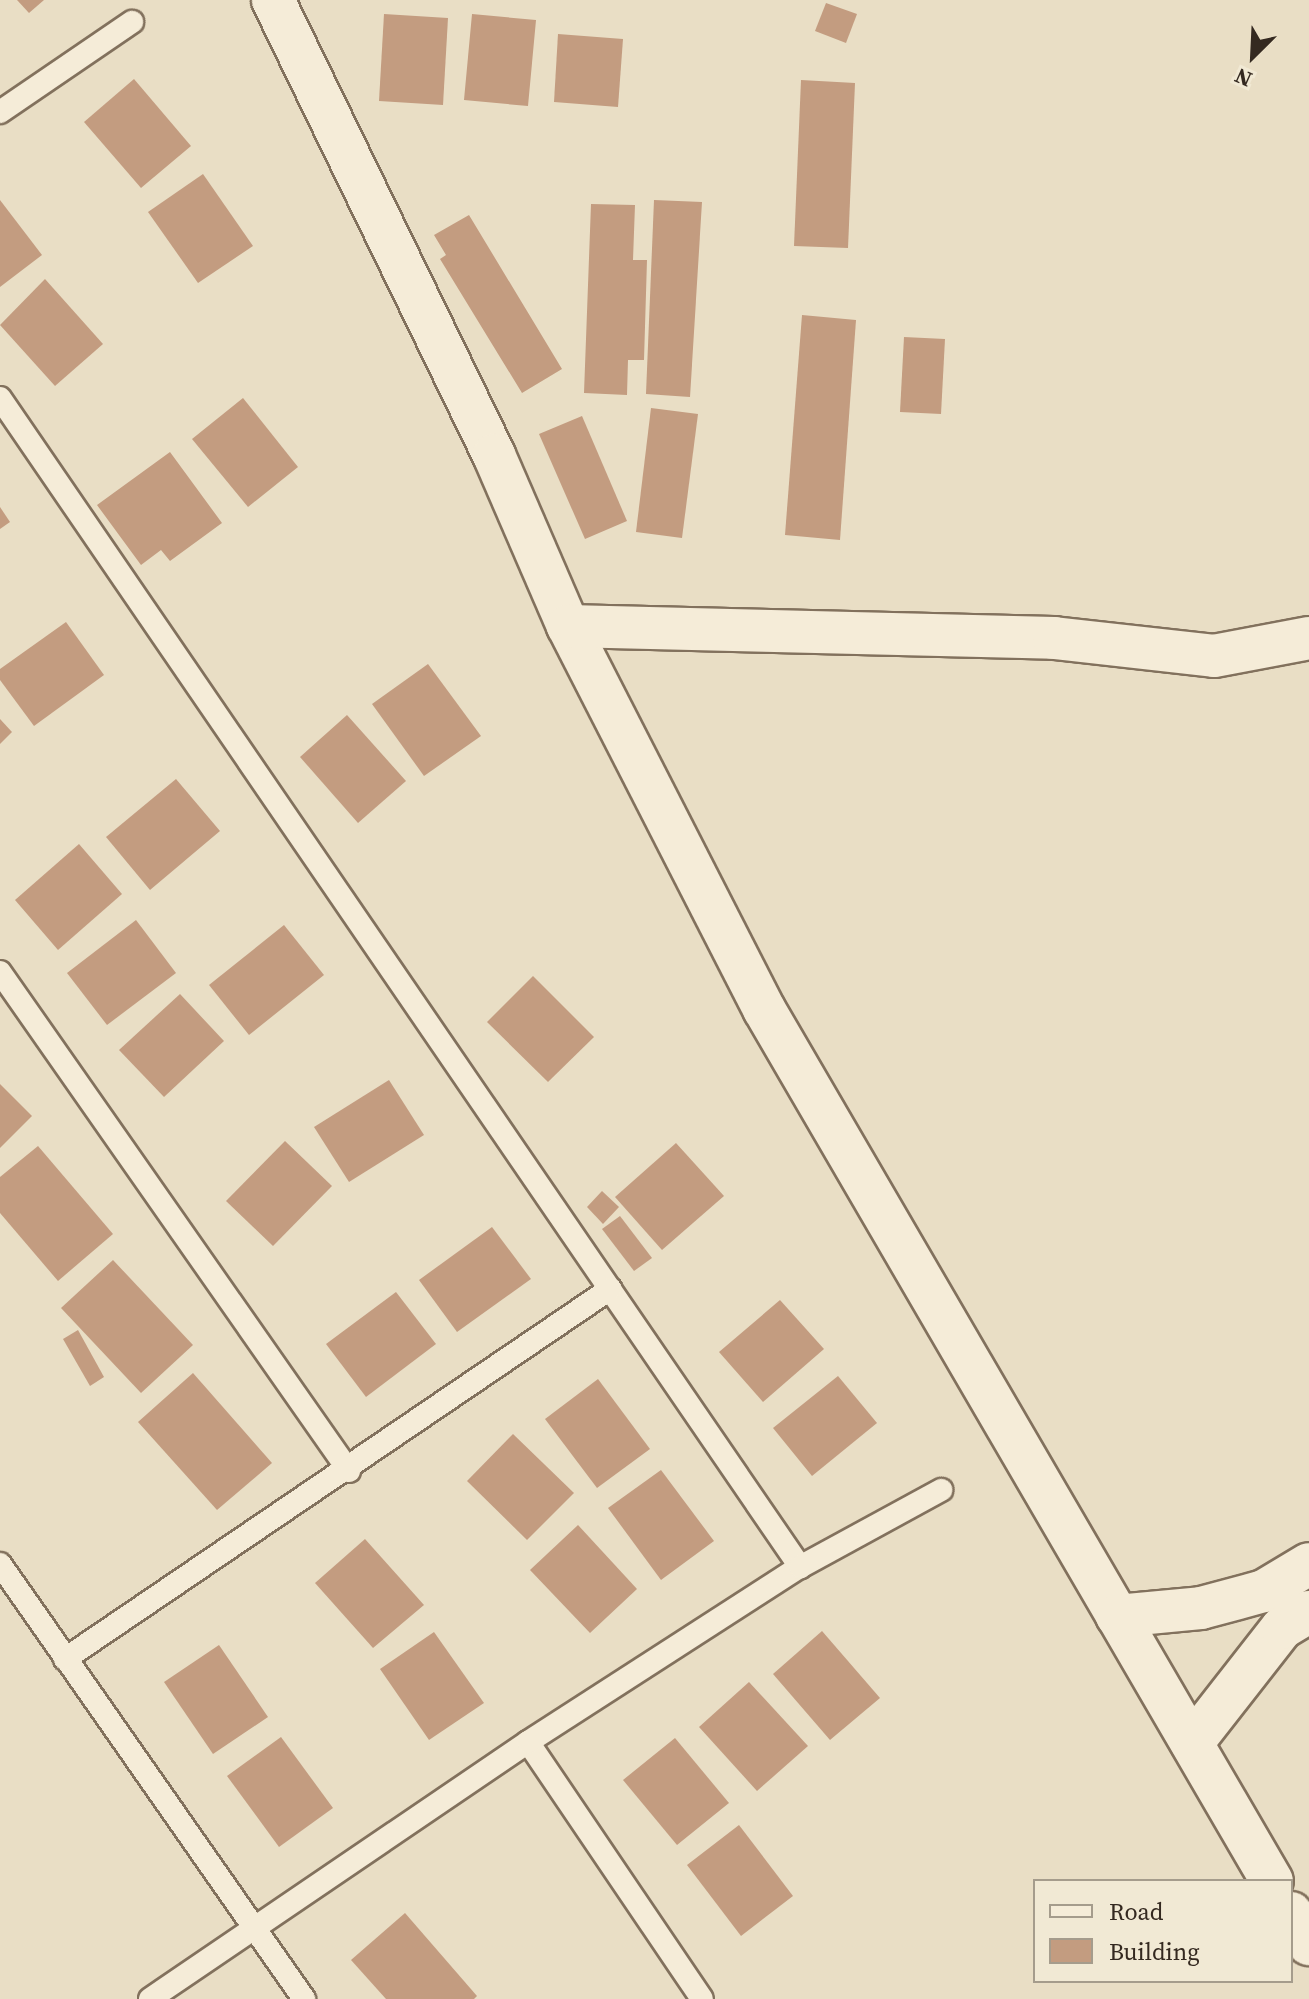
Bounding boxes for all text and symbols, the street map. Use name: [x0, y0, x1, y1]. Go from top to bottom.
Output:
north arrow: [1213, 16, 1293, 96]
text: N: [1230, 61, 1257, 95]
legend: [1033, 1879, 1293, 1983]
text: Road: [1109, 1895, 1163, 1928]
text: Building: [1109, 1935, 1200, 1968]

